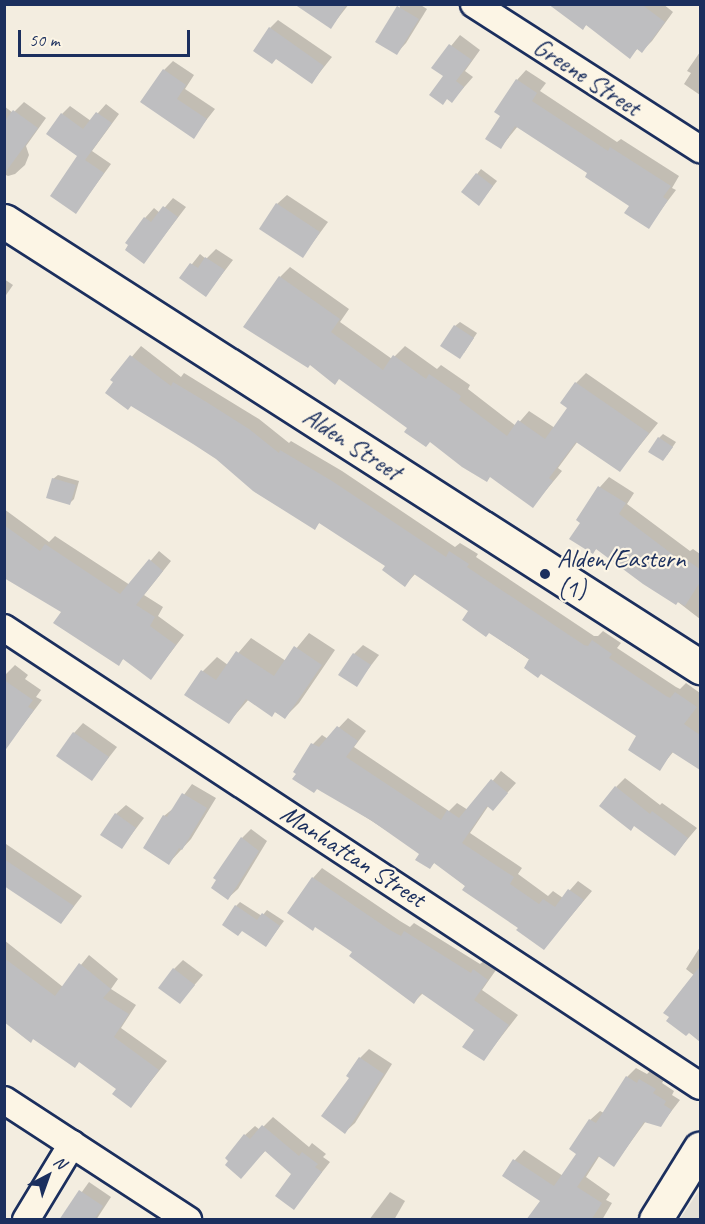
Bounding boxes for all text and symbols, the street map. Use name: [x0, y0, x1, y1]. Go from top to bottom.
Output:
scale bar: [21, 18, 194, 56]
text: 50 m: [29, 29, 60, 51]
street label: Greene Street: [527, 31, 647, 123]
street label: Alden Street: [297, 401, 407, 487]
place label: Alden/Eastern (1): [557, 543, 685, 604]
marker: Alden/Eastern (1): [538, 567, 552, 581]
street label: Manhattan Street: [275, 798, 431, 914]
north arrow: [18, 1146, 78, 1206]
text: N: [50, 1152, 70, 1173]

